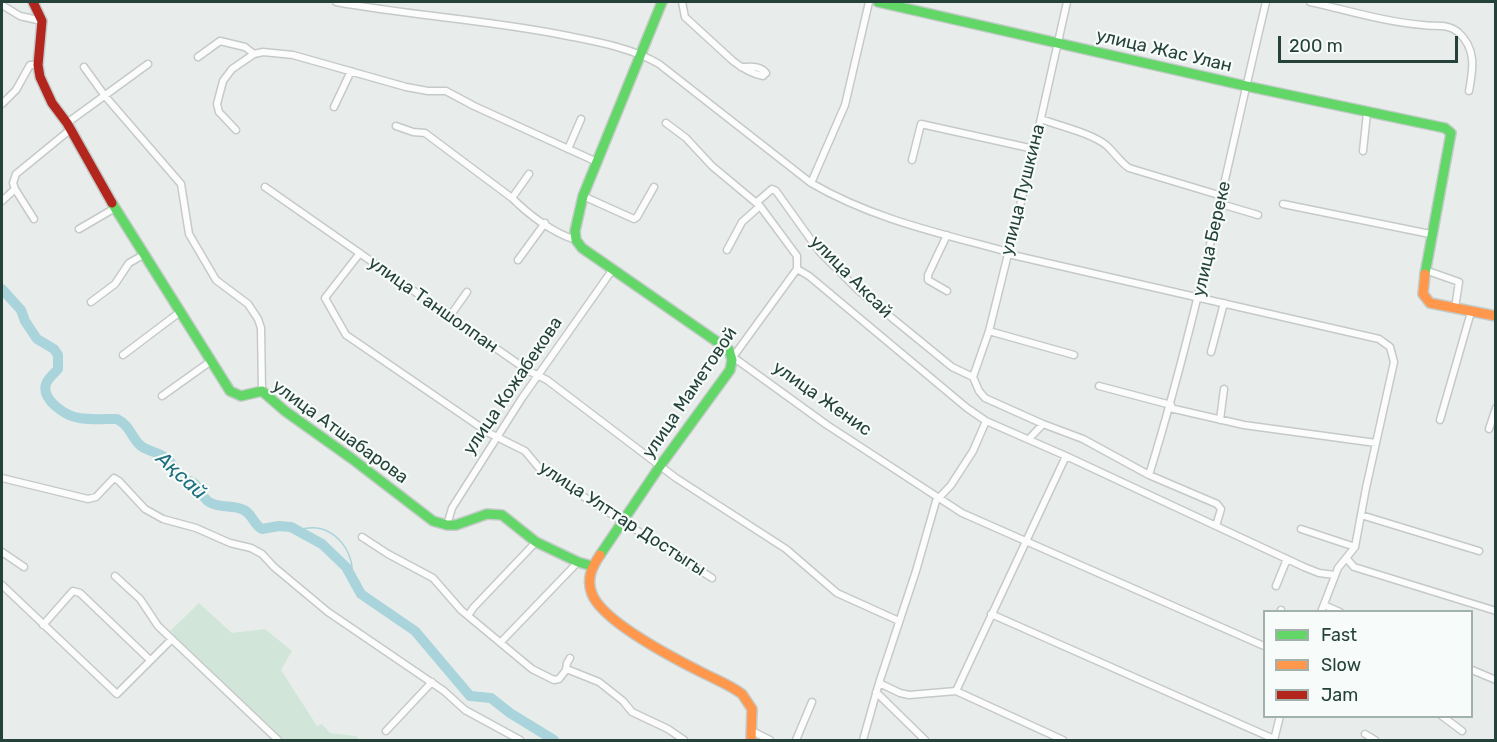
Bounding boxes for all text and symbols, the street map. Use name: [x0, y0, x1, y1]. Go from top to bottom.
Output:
scale bar: [1281, 24, 1461, 62]
street label: улица Жас Улан: [1094, 25, 1234, 77]
text: 200 m: [1289, 35, 1343, 57]
street label: улица Пушкина: [996, 122, 1050, 258]
street label: улица Береке: [1188, 179, 1236, 299]
street label: улица Аксай: [805, 231, 897, 323]
street label: улица Таншолпан: [364, 252, 502, 358]
street label: улица Кожабекова: [459, 313, 567, 459]
street label: улица Маметовой: [638, 323, 742, 463]
street label: улица Женис: [768, 357, 876, 441]
street label: улица Атшабарова: [268, 375, 412, 489]
water label: Ақсай: [151, 447, 211, 505]
street label: улица Улттар Достыгы: [534, 457, 710, 581]
legend: [1263, 610, 1473, 718]
text: Fast: [1321, 624, 1357, 646]
text: Slow: [1321, 654, 1361, 676]
text: Jam: [1321, 684, 1358, 706]

